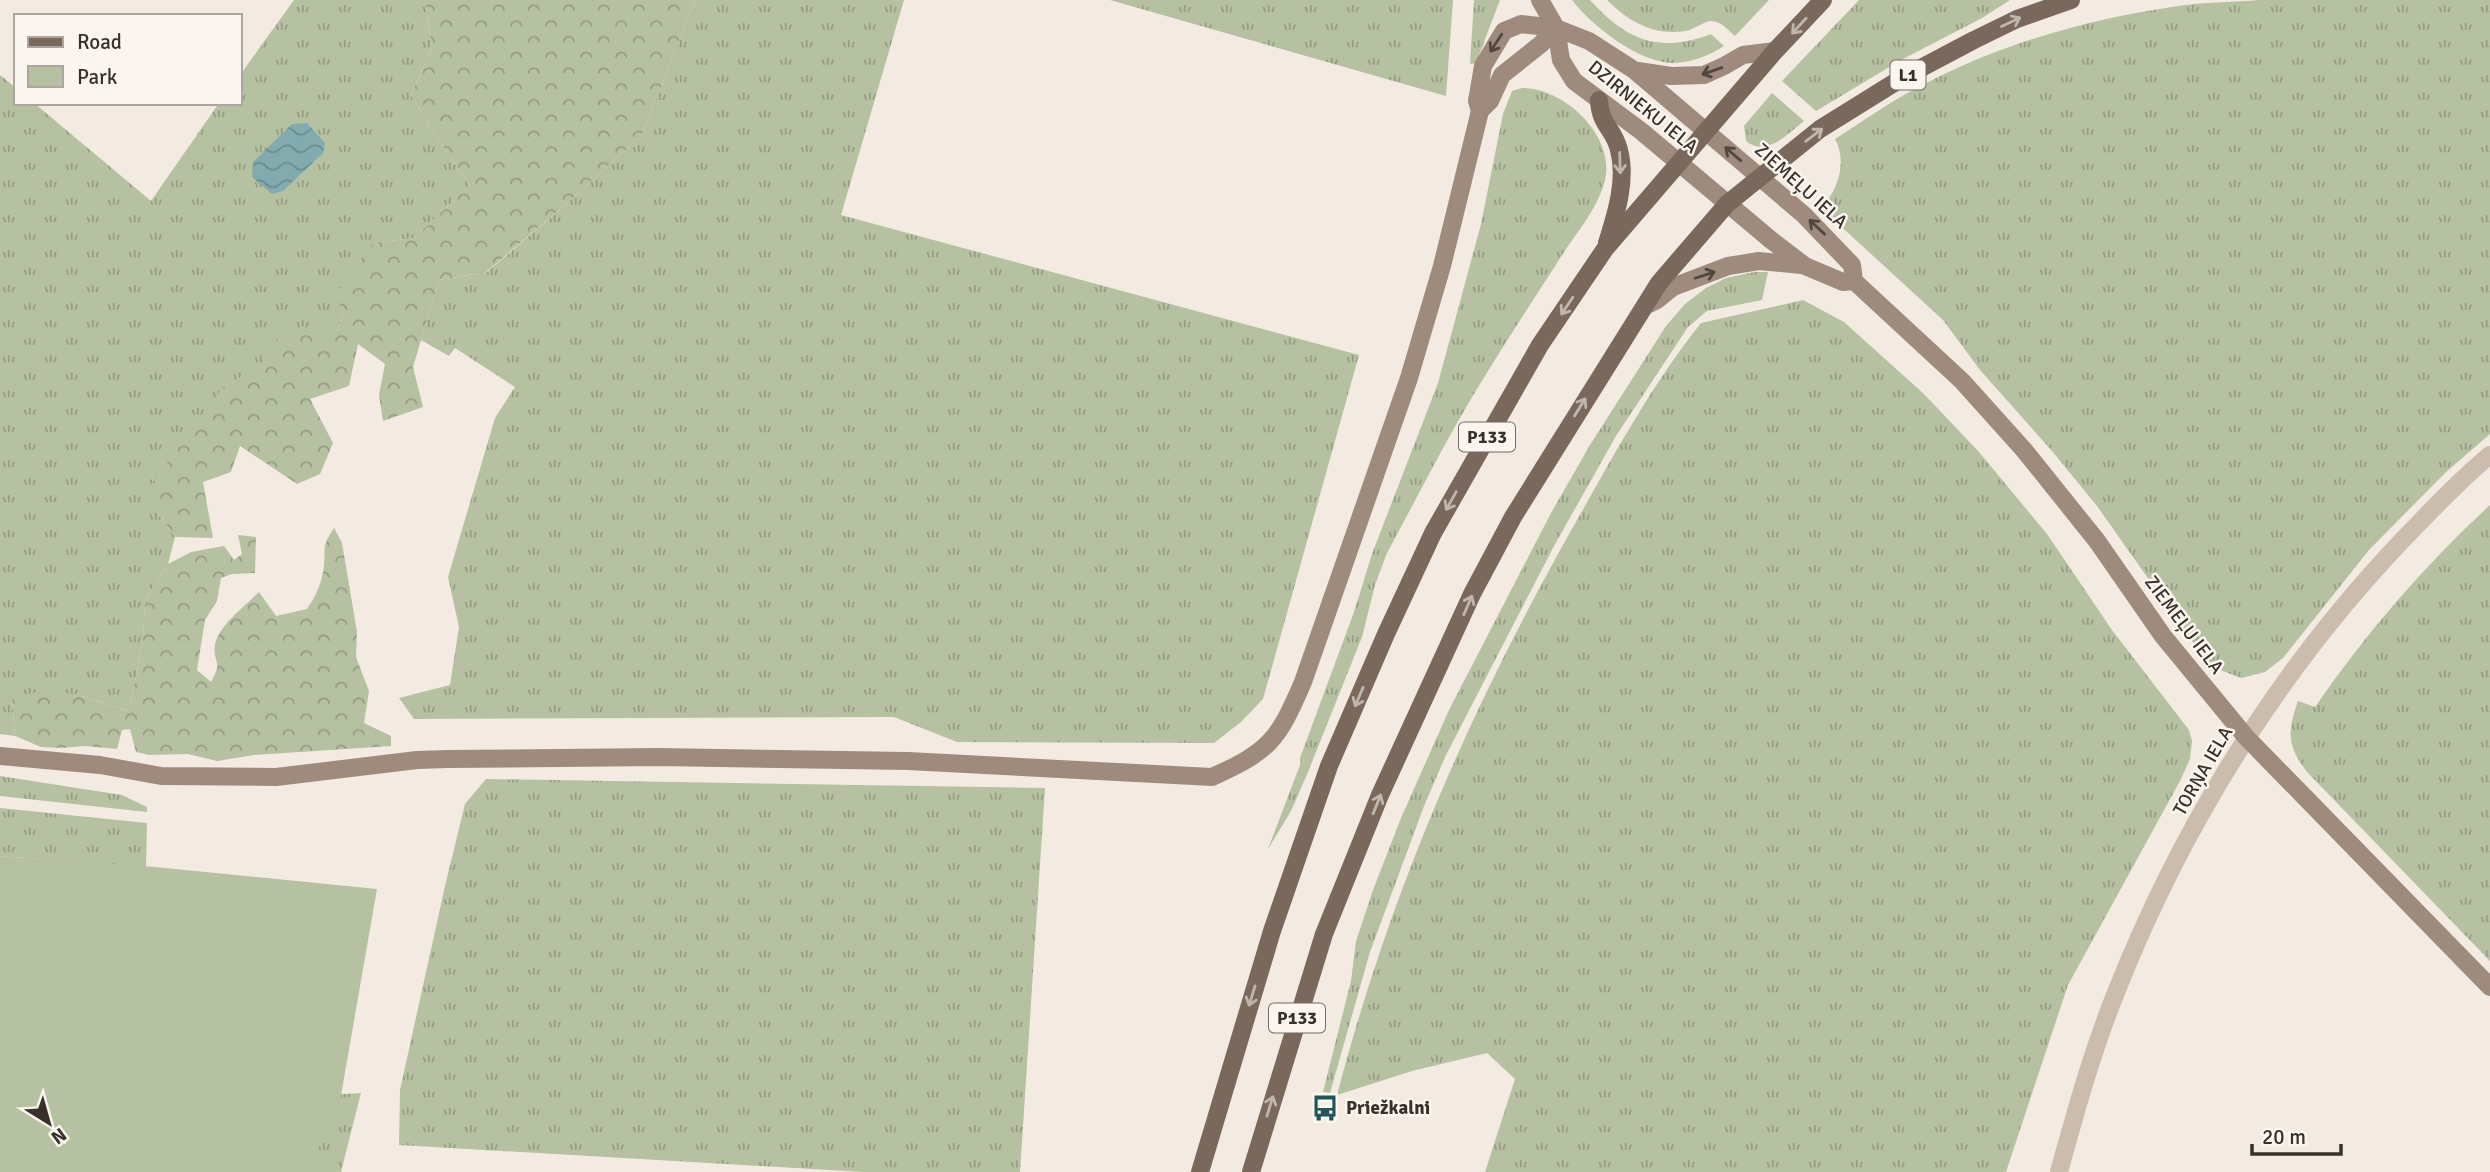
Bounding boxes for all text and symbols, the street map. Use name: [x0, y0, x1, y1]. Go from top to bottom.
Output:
legend: [14, 14, 242, 105]
one-way arrow: [2000, 15, 2021, 29]
one-way arrow: [1791, 17, 1808, 34]
text: Road: [77, 29, 122, 55]
one-way arrow: [1489, 33, 1503, 53]
street label: DZIRNIEKU IELA: [1583, 55, 1703, 159]
road number: L1: [1890, 60, 1926, 90]
text: Park: [77, 64, 118, 90]
one-way arrow: [1701, 66, 1723, 78]
one-way arrow: [1804, 127, 1823, 142]
street label: ZIEMEĻU IELA: [1749, 138, 1853, 234]
one-way arrow: [1725, 146, 1743, 161]
one-way arrow: [1613, 151, 1627, 174]
one-way arrow: [1808, 219, 1826, 236]
one-way arrow: [1694, 268, 1716, 280]
one-way arrow: [1560, 295, 1574, 315]
one-way arrow: [1574, 398, 1588, 418]
road number: P133: [1459, 422, 1515, 452]
one-way arrow: [1444, 490, 1457, 511]
street label: ZIEMEĻU IELA: [2139, 571, 2229, 679]
one-way arrow: [1462, 595, 1475, 616]
one-way arrow: [1352, 686, 1365, 707]
street label: TORŅA IELA: [2168, 722, 2238, 820]
one-way arrow: [1371, 794, 1384, 815]
one-way arrow: [1245, 985, 1257, 1007]
road number: P133: [1269, 1003, 1325, 1032]
north arrow: [14, 1088, 84, 1158]
bus stop icon: Priežkalni: [1310, 1093, 1340, 1123]
one-way arrow: [1265, 1096, 1278, 1118]
place label: Priežkalni: [1346, 1096, 1430, 1120]
scale bar: [2252, 1112, 2341, 1156]
text: N: [46, 1122, 71, 1149]
text: 20 m: [2262, 1124, 2306, 1150]

